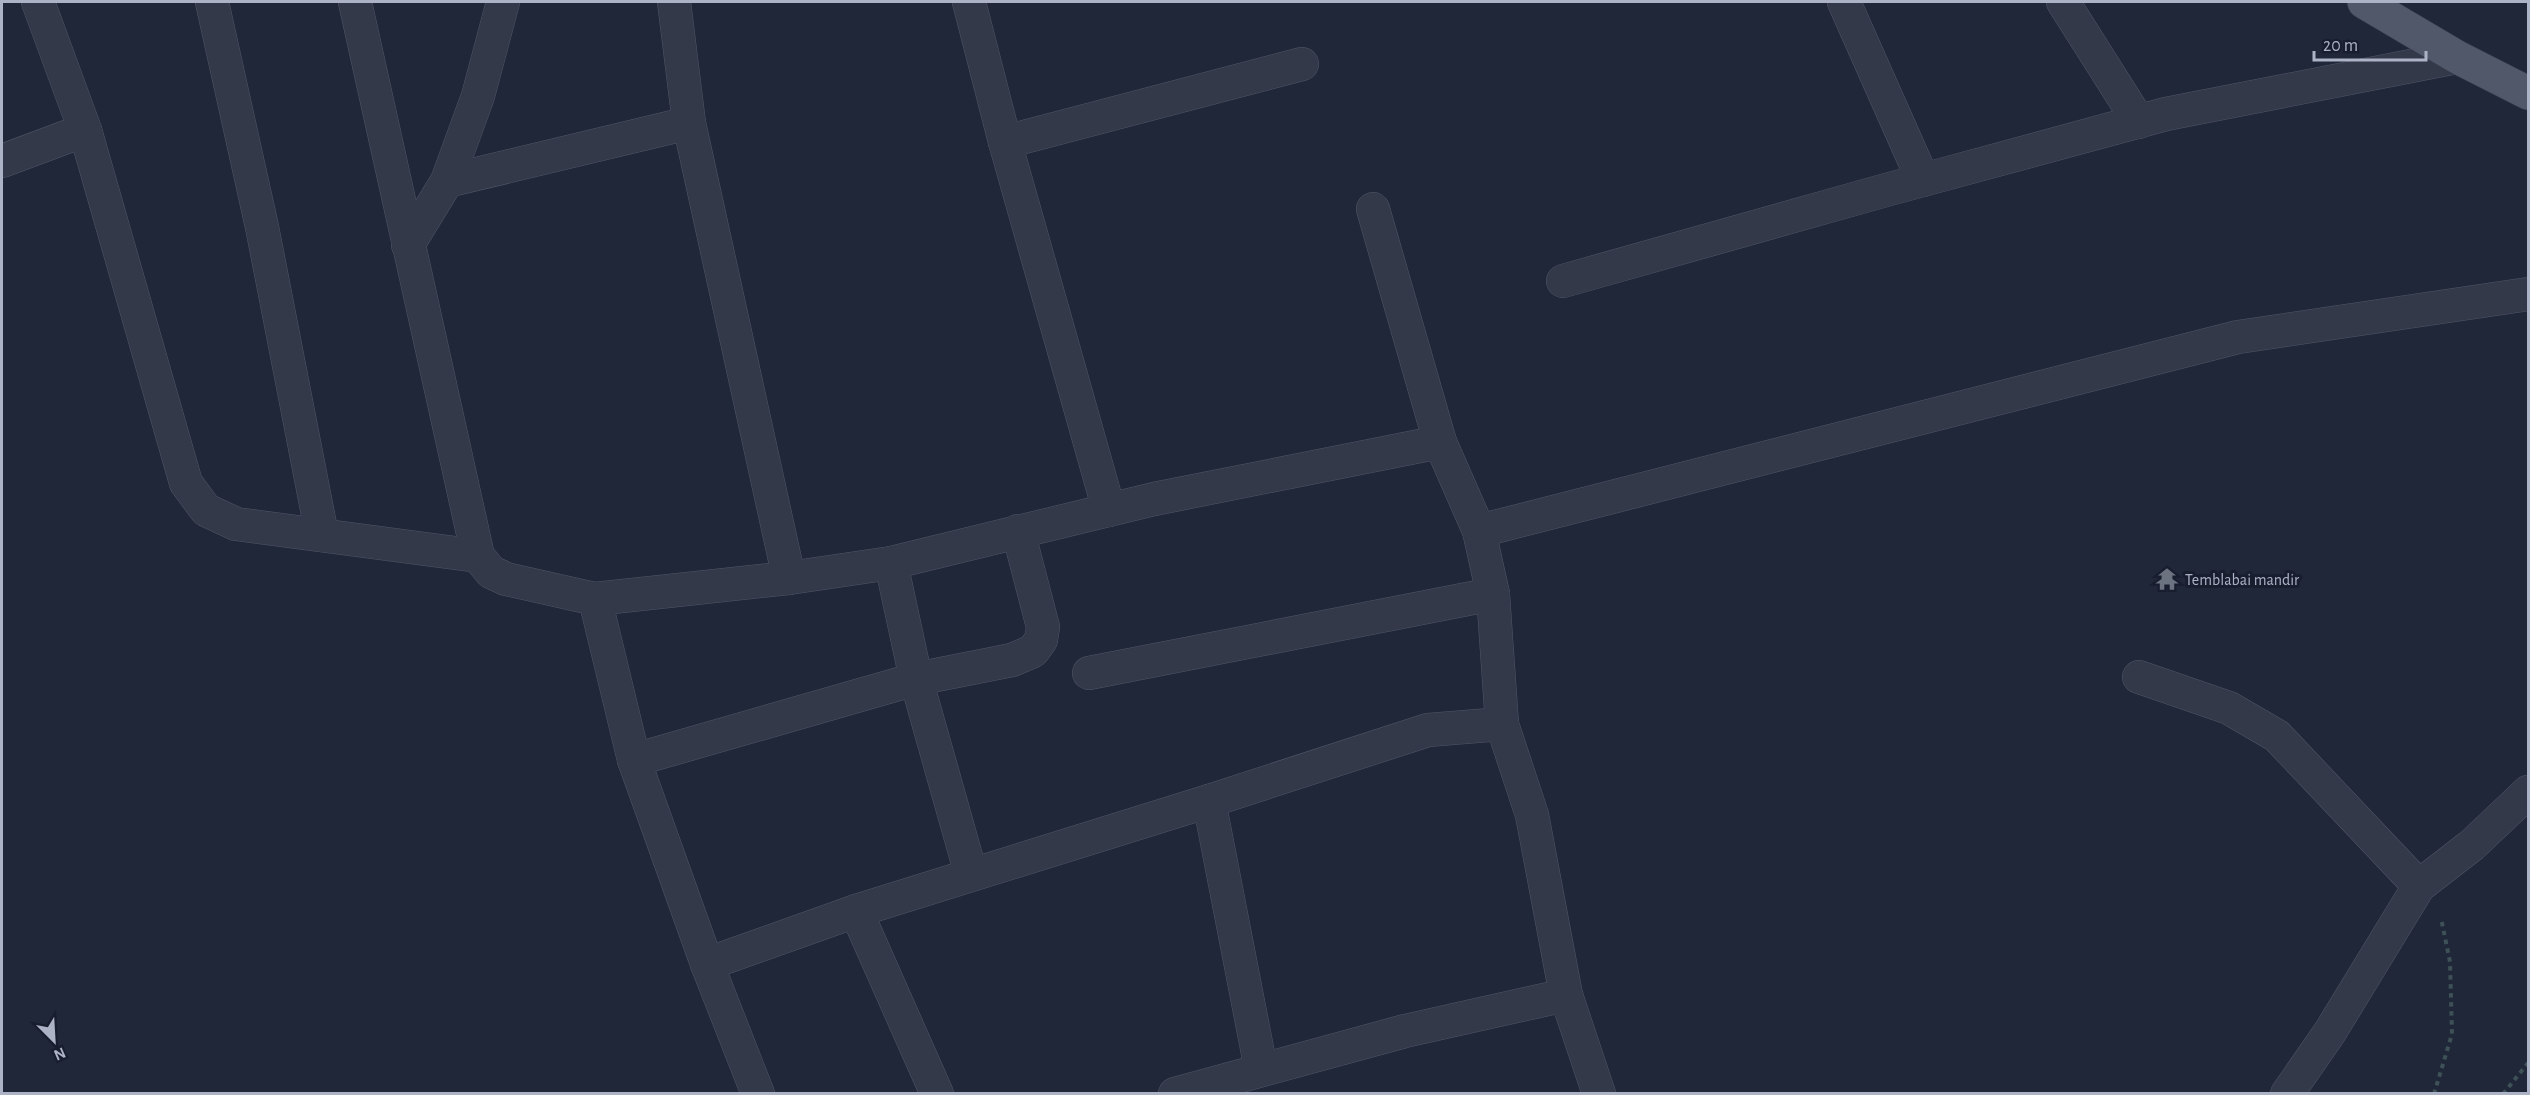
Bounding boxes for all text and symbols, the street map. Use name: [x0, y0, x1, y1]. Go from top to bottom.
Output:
scale bar: [2314, 24, 2426, 62]
text: 20 m: [2323, 37, 2358, 55]
temple icon: Temblabai mandir: [2154, 566, 2180, 592]
place label: Temblabai mandir: [2185, 572, 2300, 588]
north arrow: [24, 1011, 84, 1071]
text: N: [51, 1044, 68, 1063]

